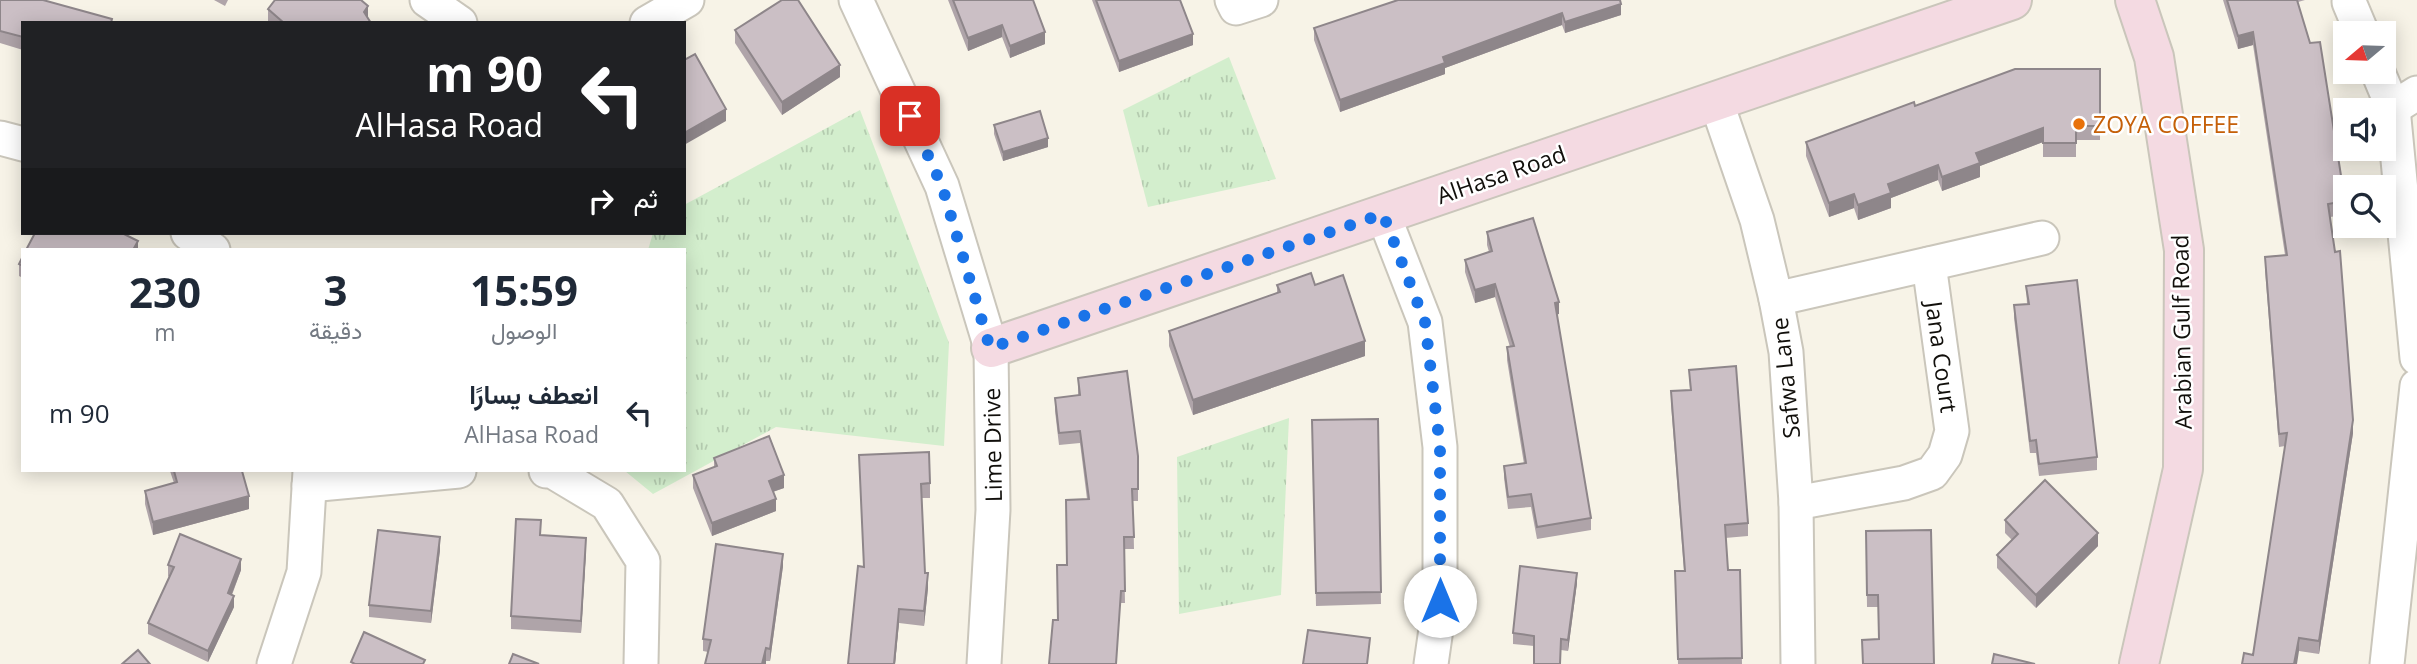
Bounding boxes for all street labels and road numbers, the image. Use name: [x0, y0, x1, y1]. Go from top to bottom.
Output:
street label: AlHasa Road: [1432, 137, 1570, 211]
street label: Arabian Gulf Road: [2163, 234, 2199, 430]
street label: Jana Court: [1918, 297, 1966, 415]
street label: Safwa Lane: [1763, 316, 1807, 440]
street label: Lime Drive: [975, 388, 1009, 502]

